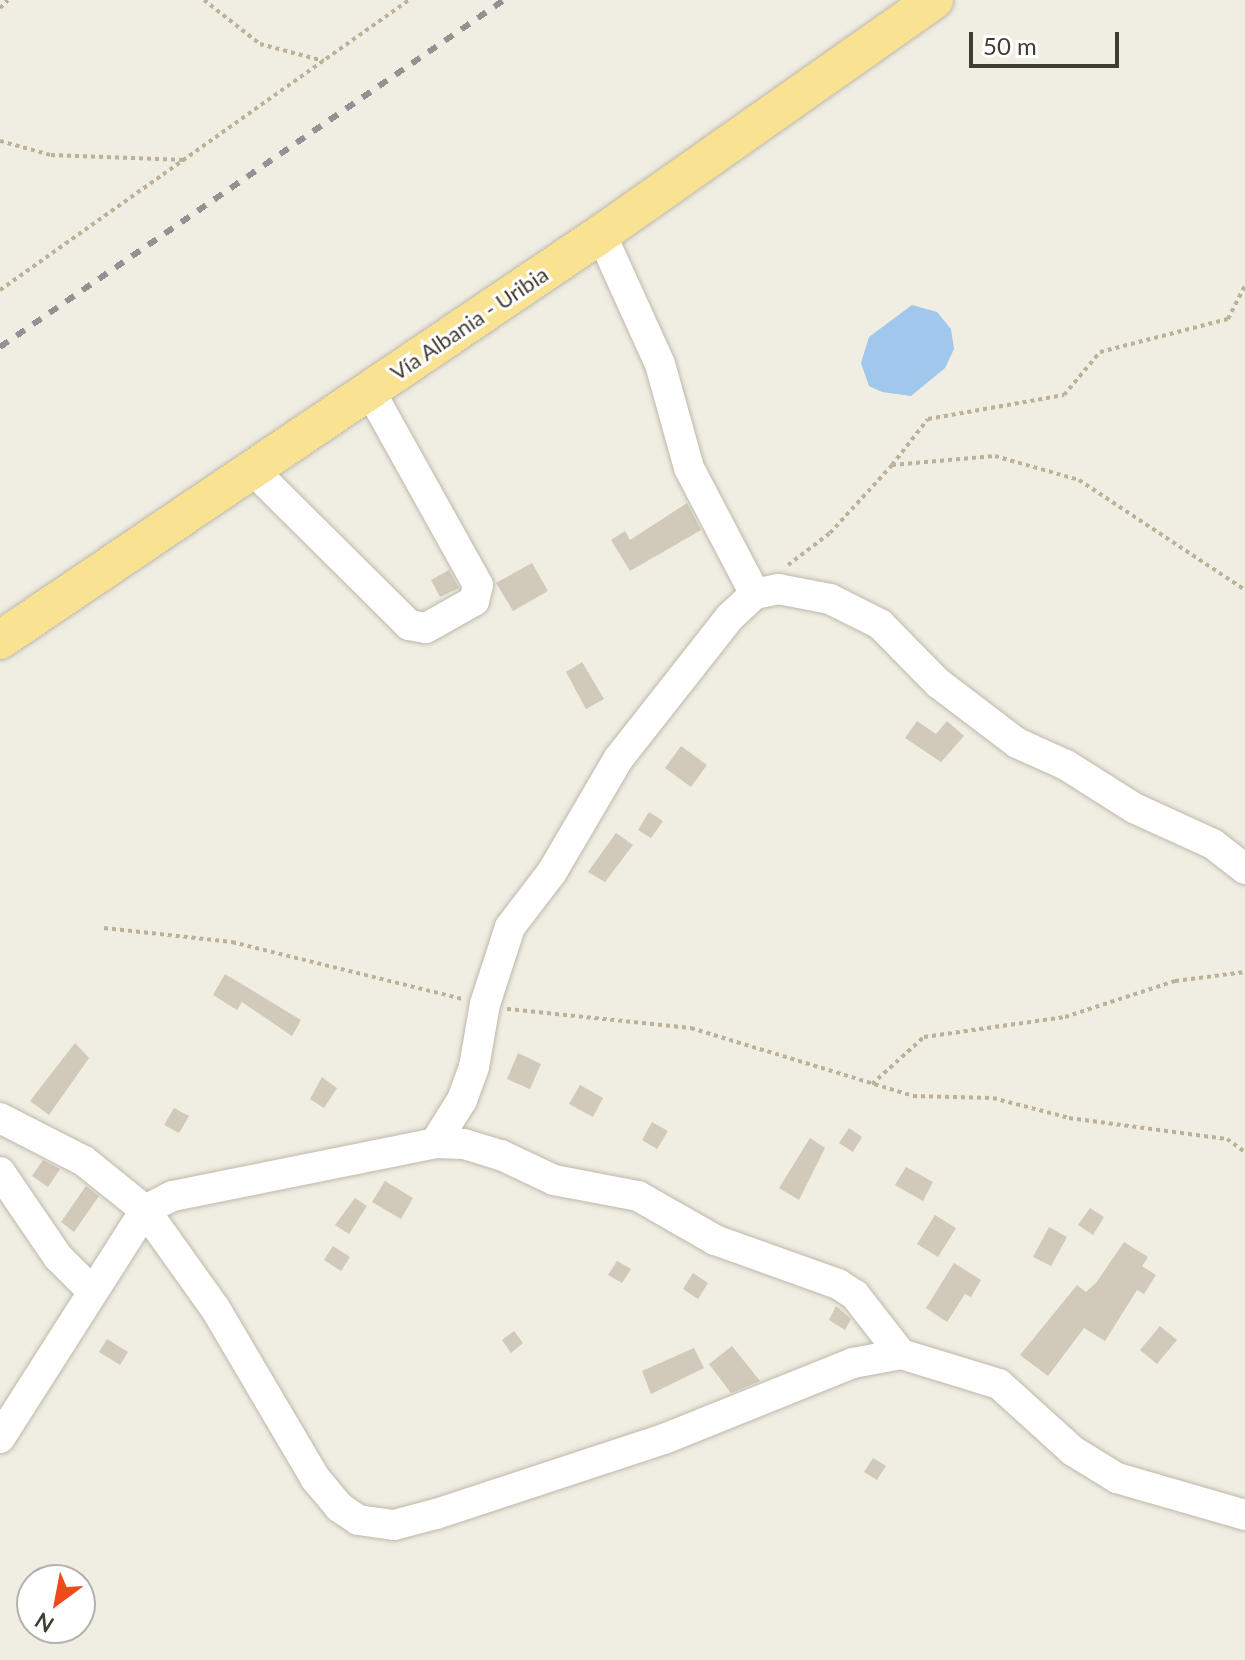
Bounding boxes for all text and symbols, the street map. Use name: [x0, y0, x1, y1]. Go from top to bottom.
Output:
scale bar: [973, 16, 1123, 66]
text: 50 m: [983, 31, 1037, 60]
street label: Vía Albania - Uribia: [385, 260, 553, 386]
north arrow: [16, 1564, 96, 1644]
text: N: [30, 1607, 58, 1639]

